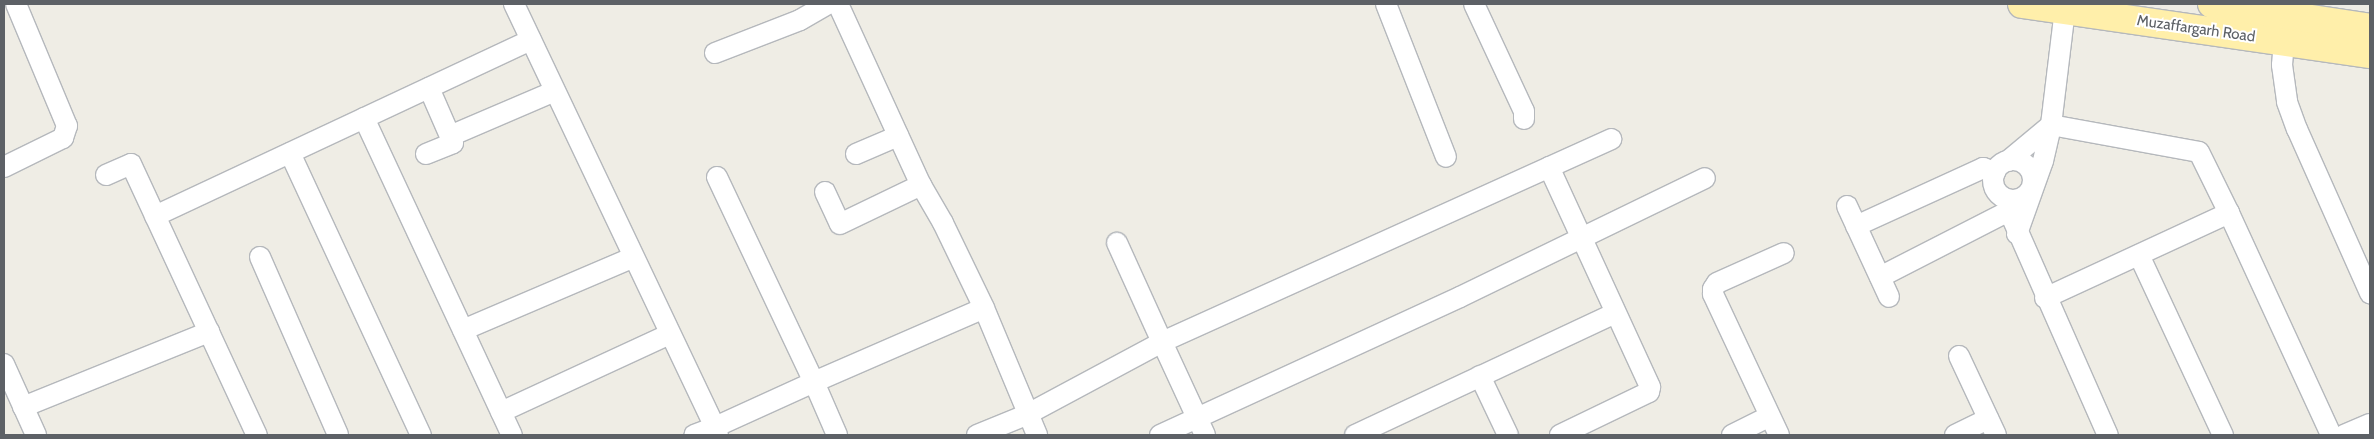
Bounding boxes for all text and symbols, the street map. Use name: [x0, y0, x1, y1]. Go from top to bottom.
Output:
street label: Muzaffargarh Road: [2136, 12, 2256, 46]

